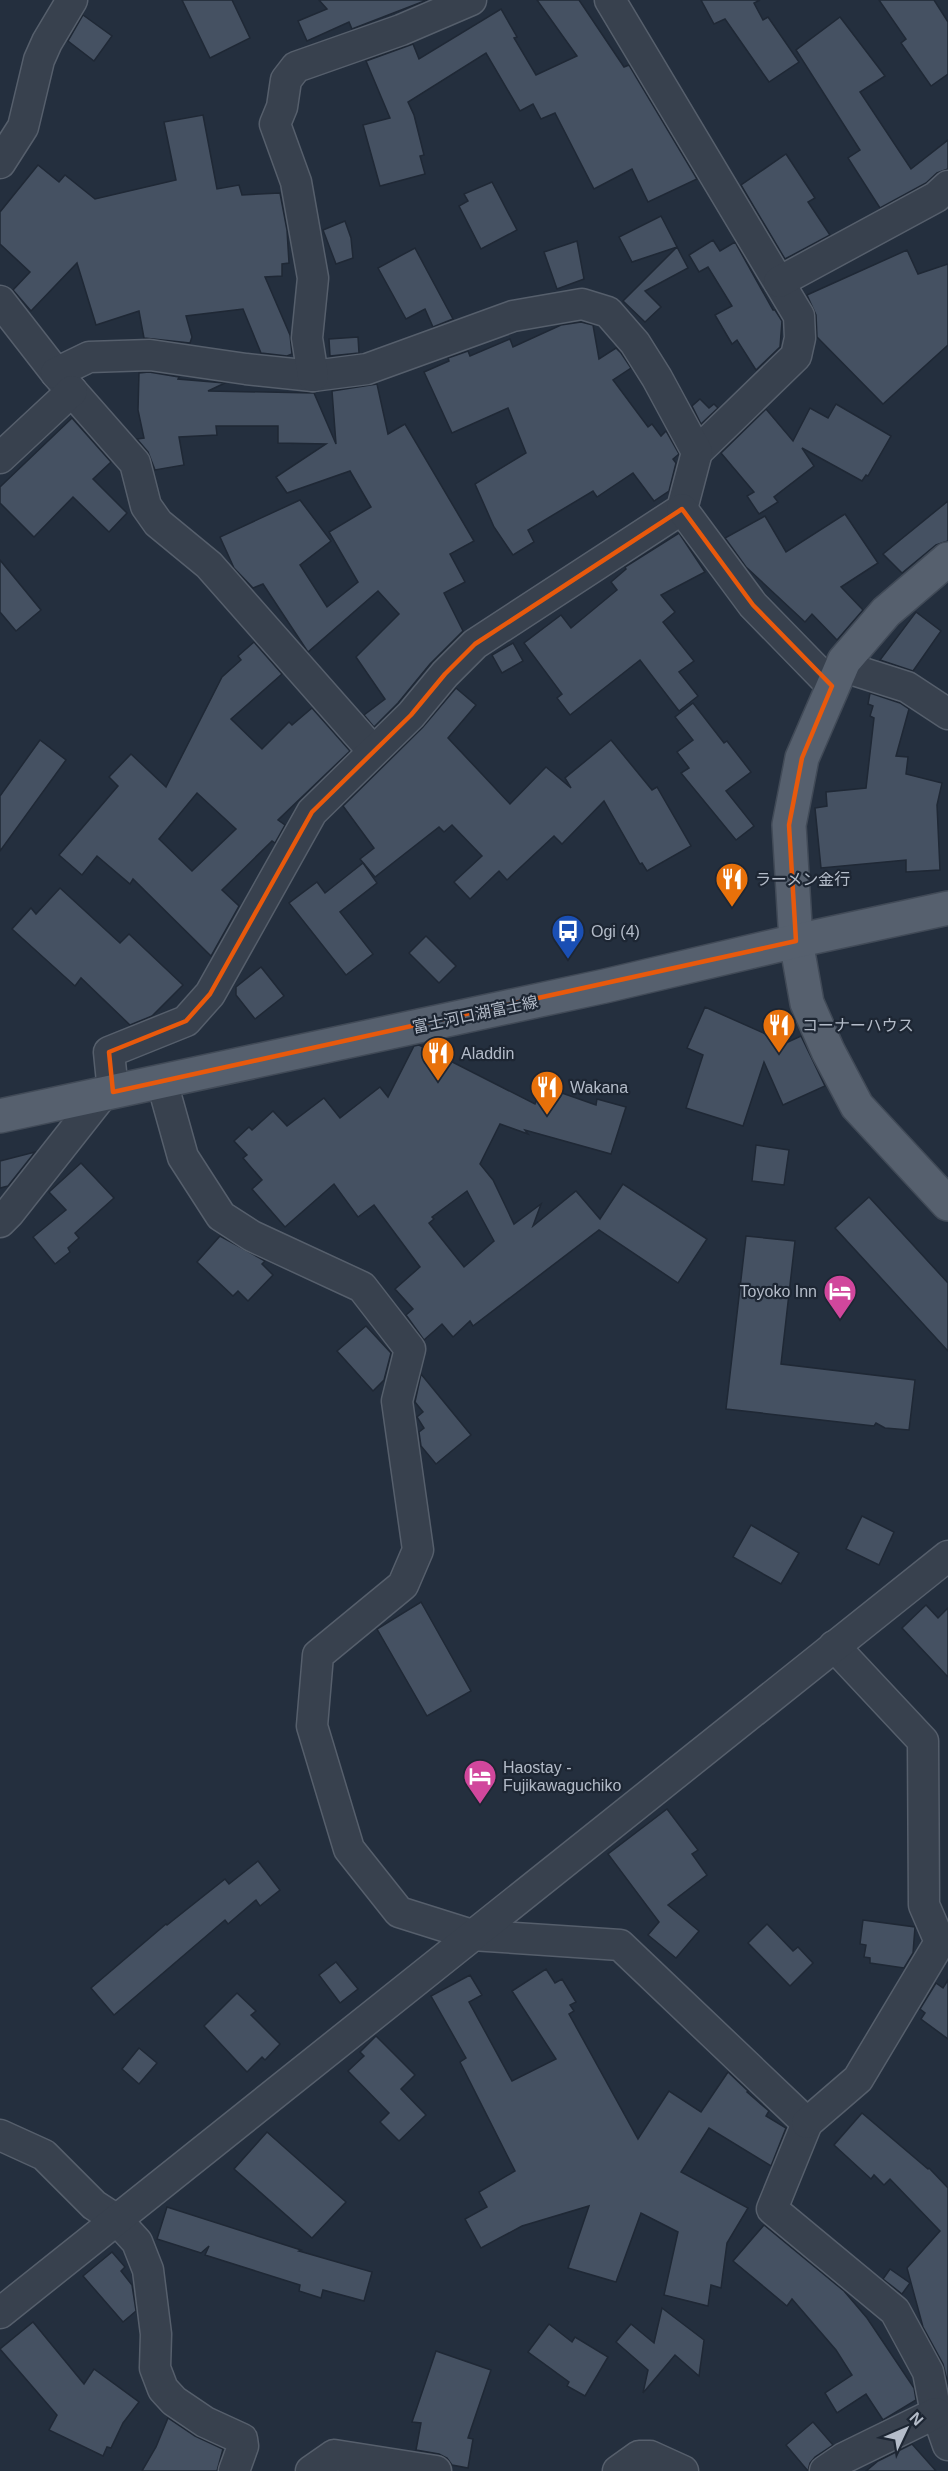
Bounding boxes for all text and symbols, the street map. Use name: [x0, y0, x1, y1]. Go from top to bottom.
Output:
restaurant icon: ラーメン金行: [714, 861, 750, 908]
place label: ラーメン金行: [755, 871, 850, 888]
bus stop icon: Ogi (4): [550, 913, 586, 960]
place label: Ogi (4): [591, 923, 640, 940]
street label: 富士河口湖富士線: [411, 993, 539, 1036]
restaurant icon: コーナーハウス: [761, 1007, 797, 1054]
place label: コーナーハウス: [802, 1017, 914, 1034]
restaurant icon: Aladdin: [420, 1035, 456, 1082]
place label: Aladdin: [461, 1045, 514, 1062]
restaurant icon: Wakana: [529, 1069, 565, 1116]
place label: Wakana: [570, 1079, 628, 1096]
hotel icon: Toyoko Inn: [822, 1273, 858, 1320]
place label: Toyoko Inn: [740, 1283, 817, 1300]
hotel icon: Haostay - Fujikawaguchiko: [462, 1758, 498, 1805]
place label: Haostay - Fujikawaguchiko: [503, 1759, 621, 1794]
north arrow: [876, 2399, 936, 2459]
text: N: [906, 2409, 927, 2429]

